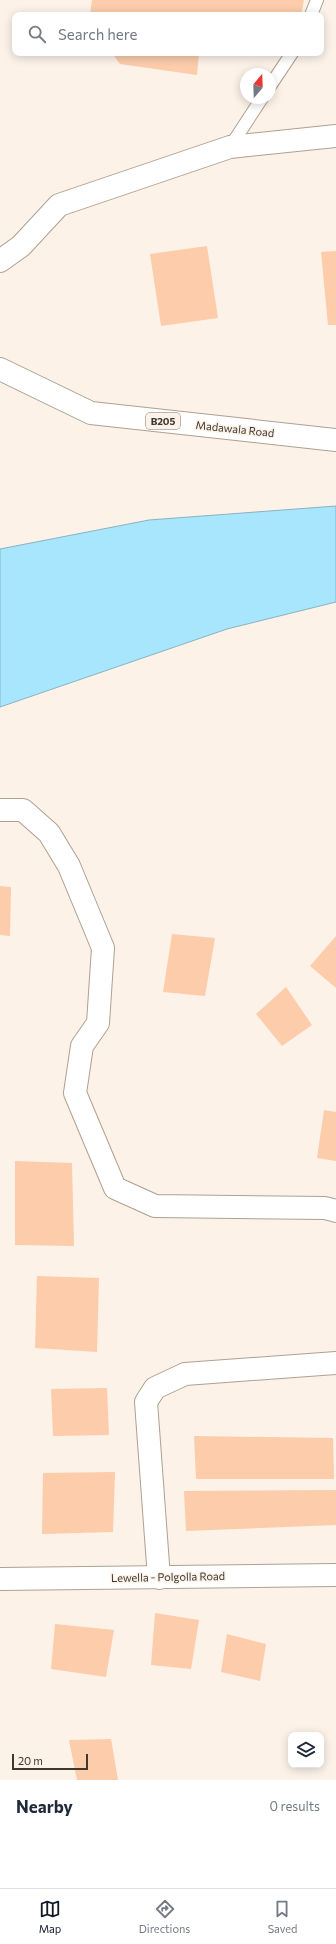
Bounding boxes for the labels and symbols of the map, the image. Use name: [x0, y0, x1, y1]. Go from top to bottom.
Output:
north arrow: [240, 68, 276, 104]
road number: B205: [146, 413, 180, 429]
street label: Madawala Road: [195, 418, 275, 439]
street label: Lewella - Polgolla Road: [111, 1569, 225, 1584]
scale bar: [12, 1752, 88, 1771]

